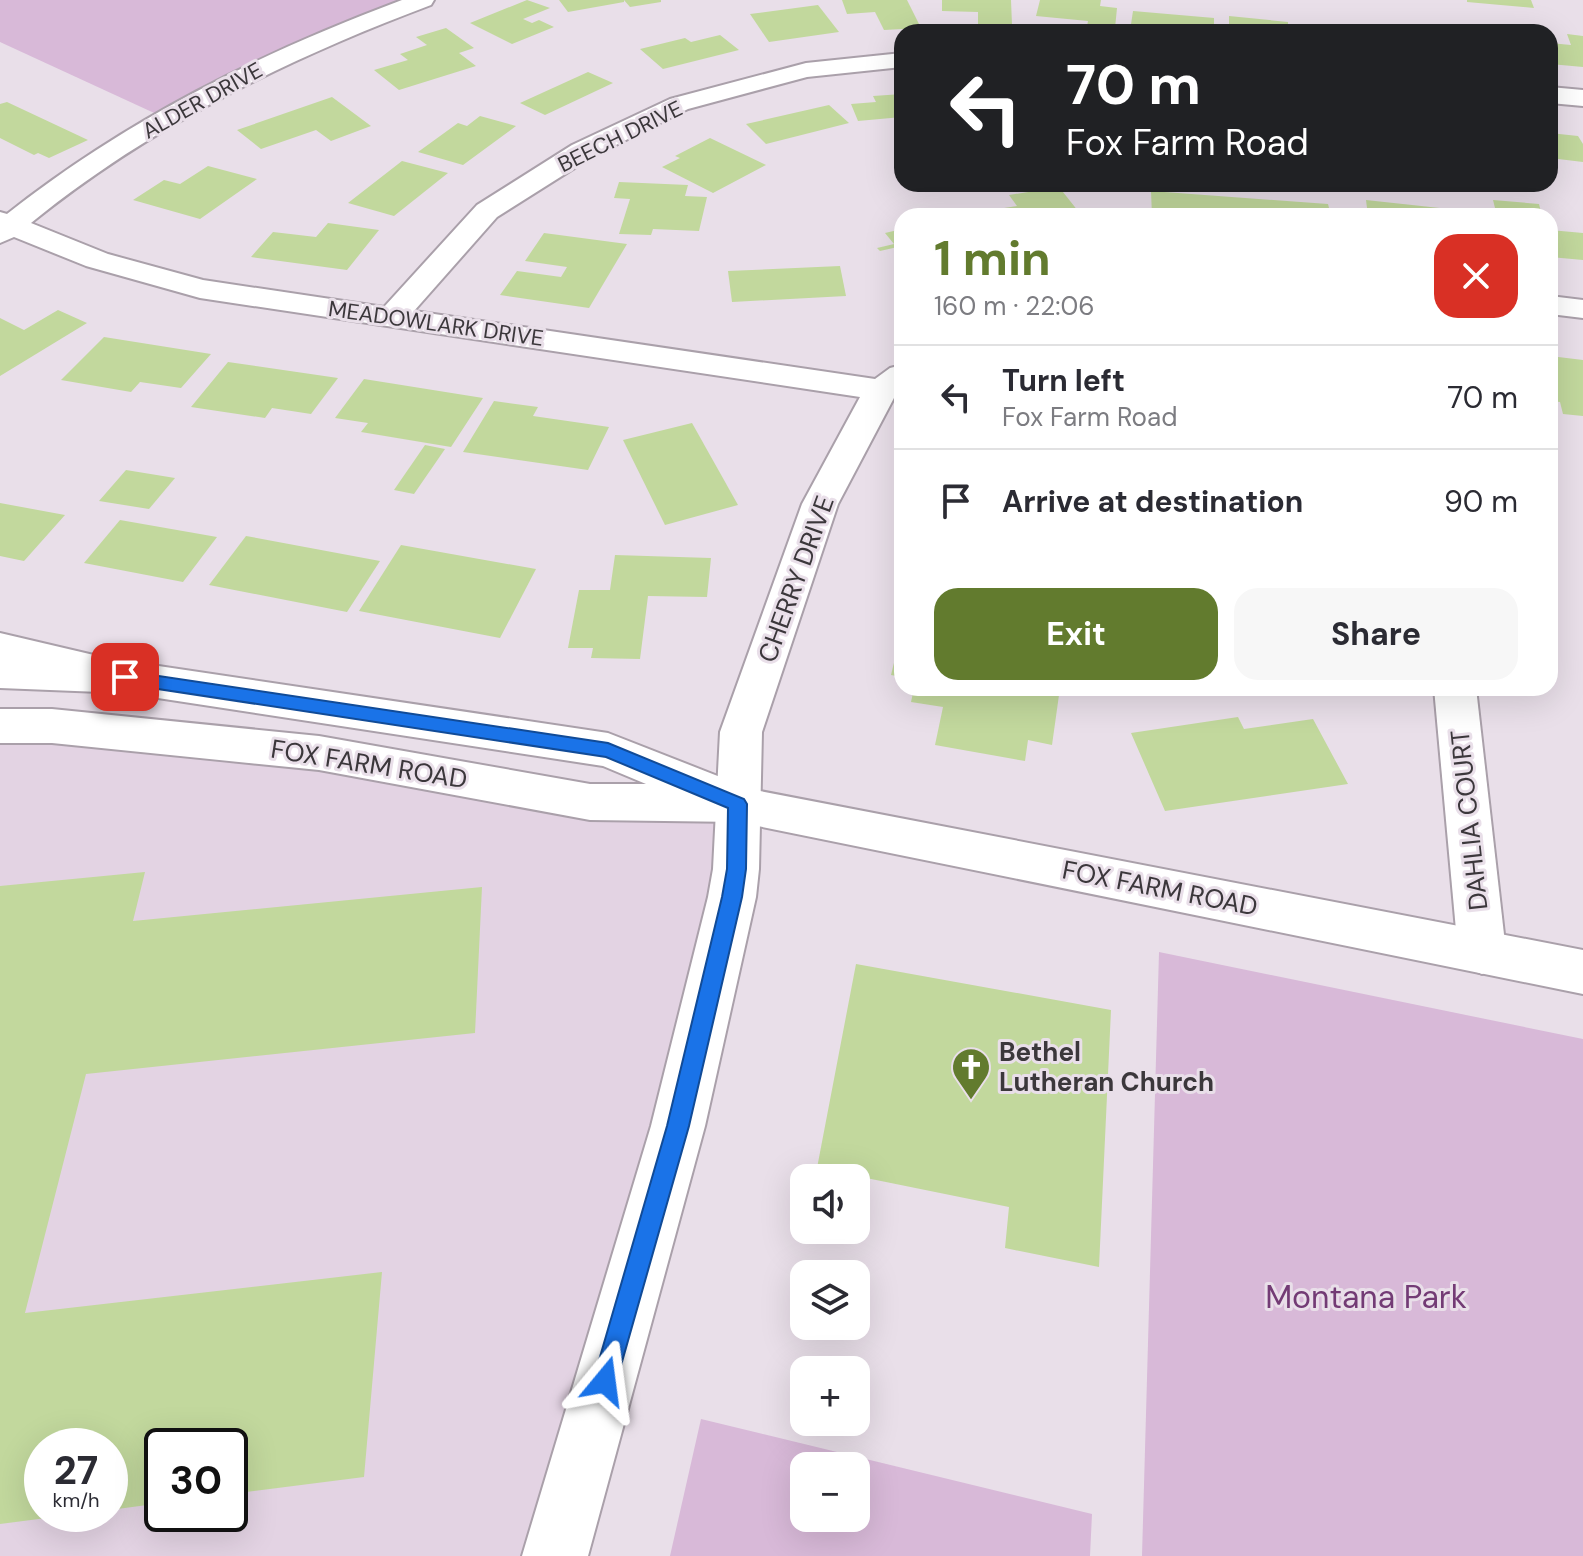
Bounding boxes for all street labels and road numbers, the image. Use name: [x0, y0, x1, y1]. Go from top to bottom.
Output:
street label: ALDER DRIVE: [137, 55, 268, 145]
street label: BEECH DRIVE: [553, 94, 687, 179]
street label: MEADOWLARK DRIVE: [327, 294, 545, 353]
street label: CHERRY DRIVE: [750, 491, 842, 667]
street label: DAHLIA COURT: [1443, 728, 1495, 912]
street label: FOX FARM ROAD: [268, 732, 470, 796]
street label: FOX FARM ROAD: [1059, 852, 1261, 924]

